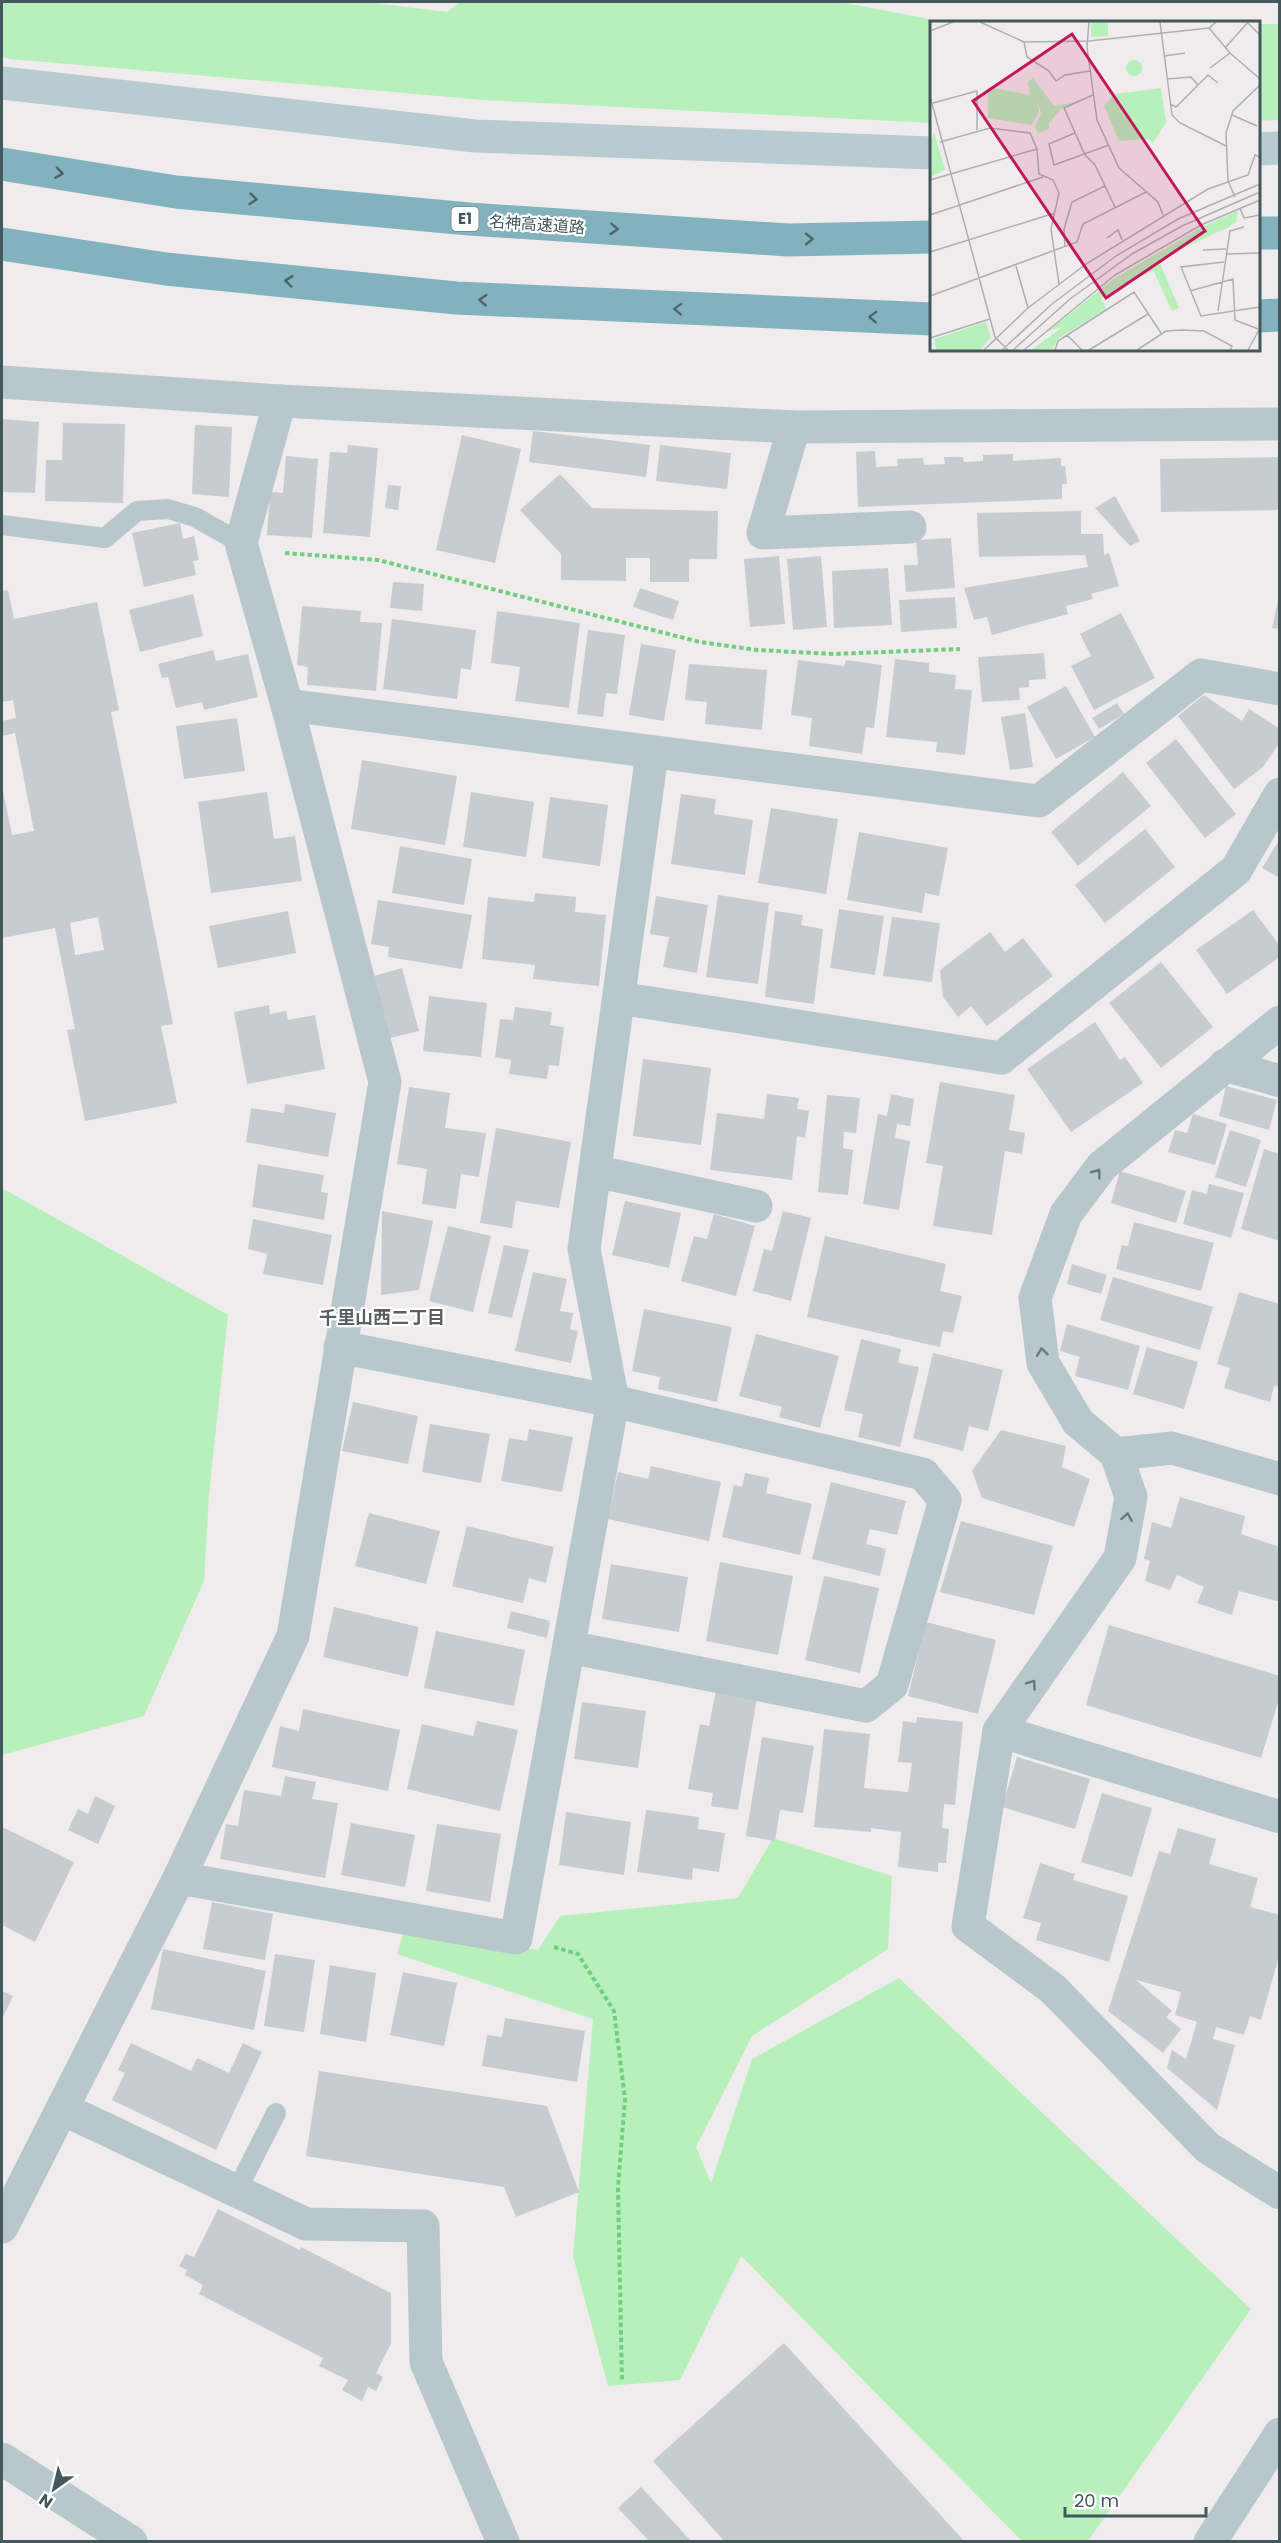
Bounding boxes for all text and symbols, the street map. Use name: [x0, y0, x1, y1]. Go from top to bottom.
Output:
inset map: [930, 21, 1260, 351]
one-way arrow: [55, 167, 64, 179]
one-way arrow: [248, 192, 257, 205]
road number: E1: [452, 207, 478, 231]
street label: 名神高速道路: [488, 210, 586, 239]
one-way arrow: [610, 222, 619, 235]
one-way arrow: [804, 233, 813, 246]
one-way arrow: [285, 276, 294, 288]
one-way arrow: [479, 293, 488, 306]
one-way arrow: [674, 303, 683, 316]
one-way arrow: [869, 311, 878, 323]
one-way arrow: [1089, 1169, 1100, 1180]
district label: 千里山西二丁目: [319, 1305, 445, 1330]
one-way arrow: [1036, 1347, 1048, 1356]
one-way arrow: [1120, 1512, 1133, 1522]
one-way arrow: [1025, 1679, 1036, 1690]
north arrow: [24, 2459, 84, 2519]
scale bar: [1065, 2480, 1206, 2518]
text: N: [34, 2488, 57, 2514]
text: 20 m: [1074, 2488, 1119, 2513]

